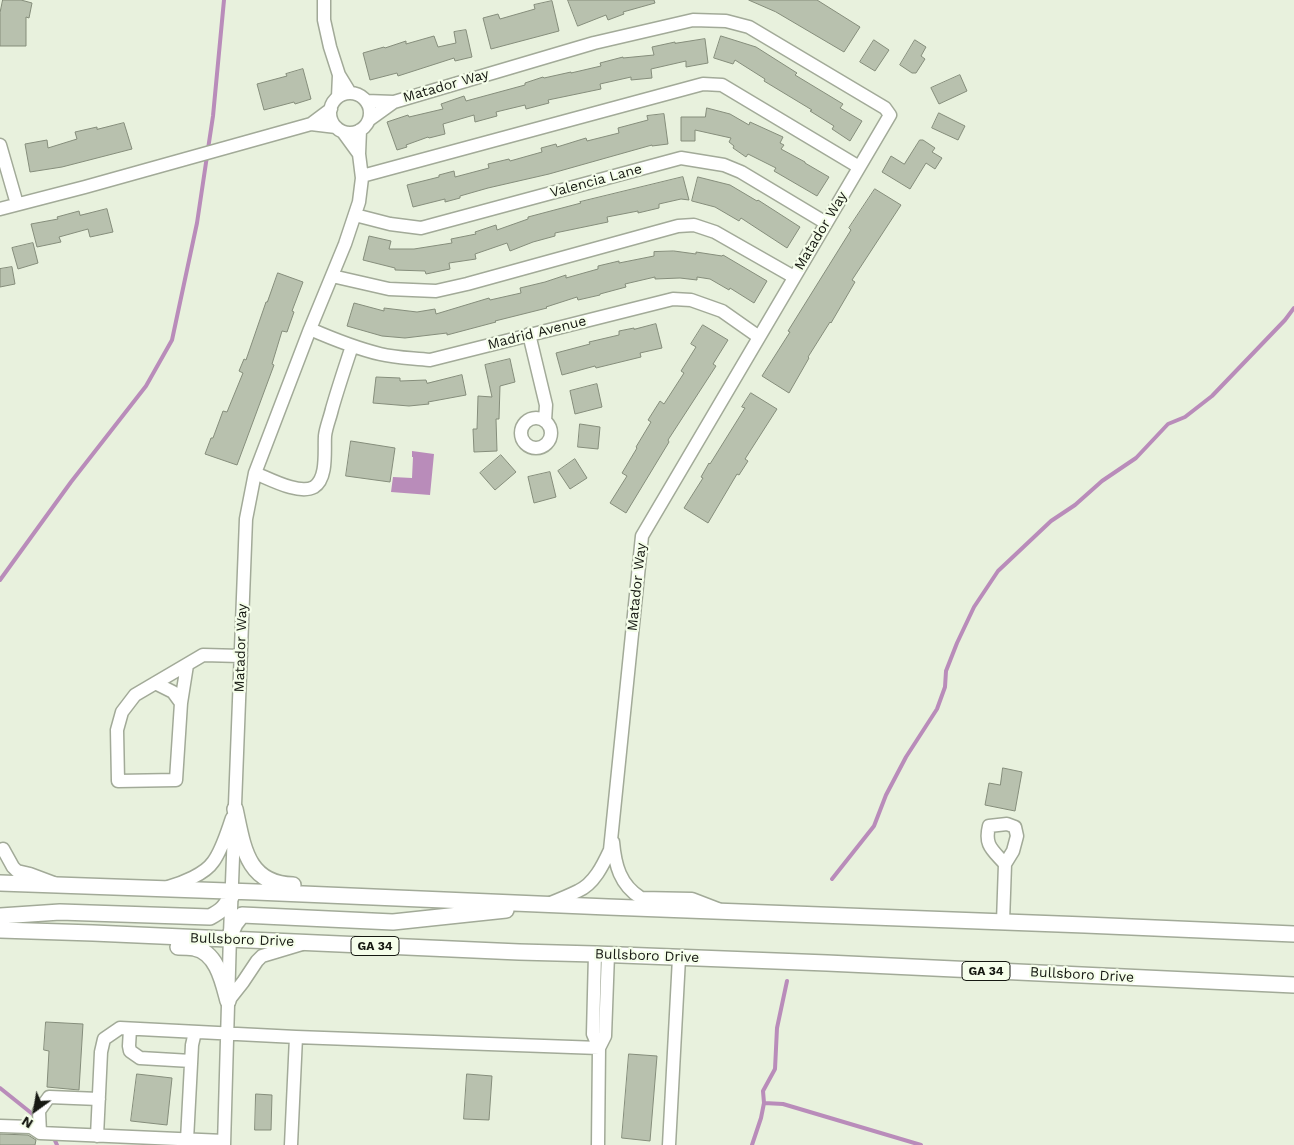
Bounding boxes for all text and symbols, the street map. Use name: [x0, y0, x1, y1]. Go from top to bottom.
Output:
street label: Matador Way: [401, 66, 491, 106]
street label: Valencia Lane: [548, 161, 644, 201]
street label: Matador Way: [791, 189, 851, 273]
street label: Madrid Avenue: [486, 313, 588, 353]
street label: Matador Way: [624, 542, 650, 632]
street label: Matador Way: [231, 603, 251, 693]
street label: Bullsboro Drive: [190, 930, 294, 950]
road number: GA 34: [351, 936, 399, 956]
street label: Bullsboro Drive: [595, 946, 699, 966]
road number: GA 34: [962, 961, 1010, 980]
street label: Bullsboro Drive: [1029, 964, 1135, 986]
north arrow: [10, 1085, 60, 1135]
text: N: [18, 1113, 36, 1132]

